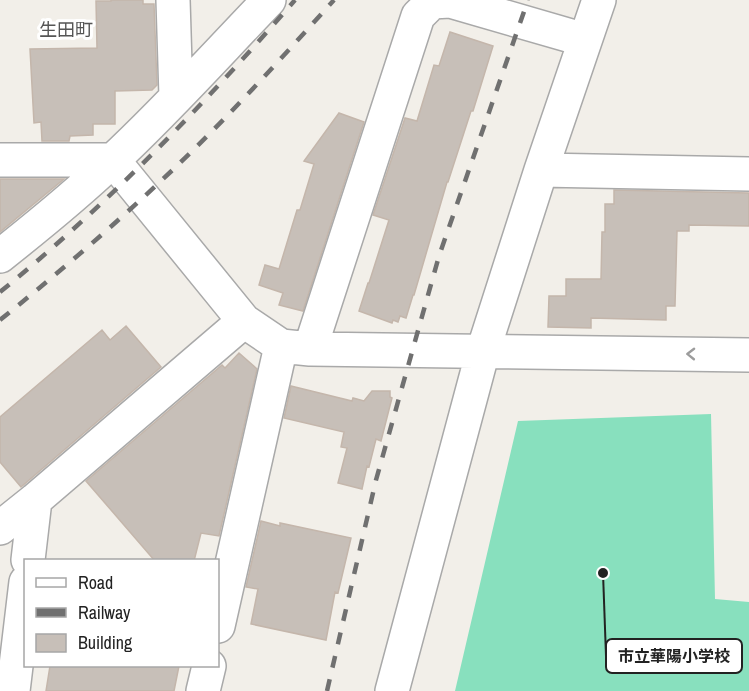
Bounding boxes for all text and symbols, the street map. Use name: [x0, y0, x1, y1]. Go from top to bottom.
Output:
district label: 生田町: [39, 17, 93, 42]
one-way arrow: [686, 348, 695, 360]
legend: [24, 559, 219, 667]
text: Road: [78, 570, 113, 595]
text: Railway: [78, 600, 131, 625]
text: Building: [78, 630, 133, 655]
callout: 市立華陽小学校: [606, 639, 742, 673]
text: 市立華陽小学校: [618, 645, 730, 667]

